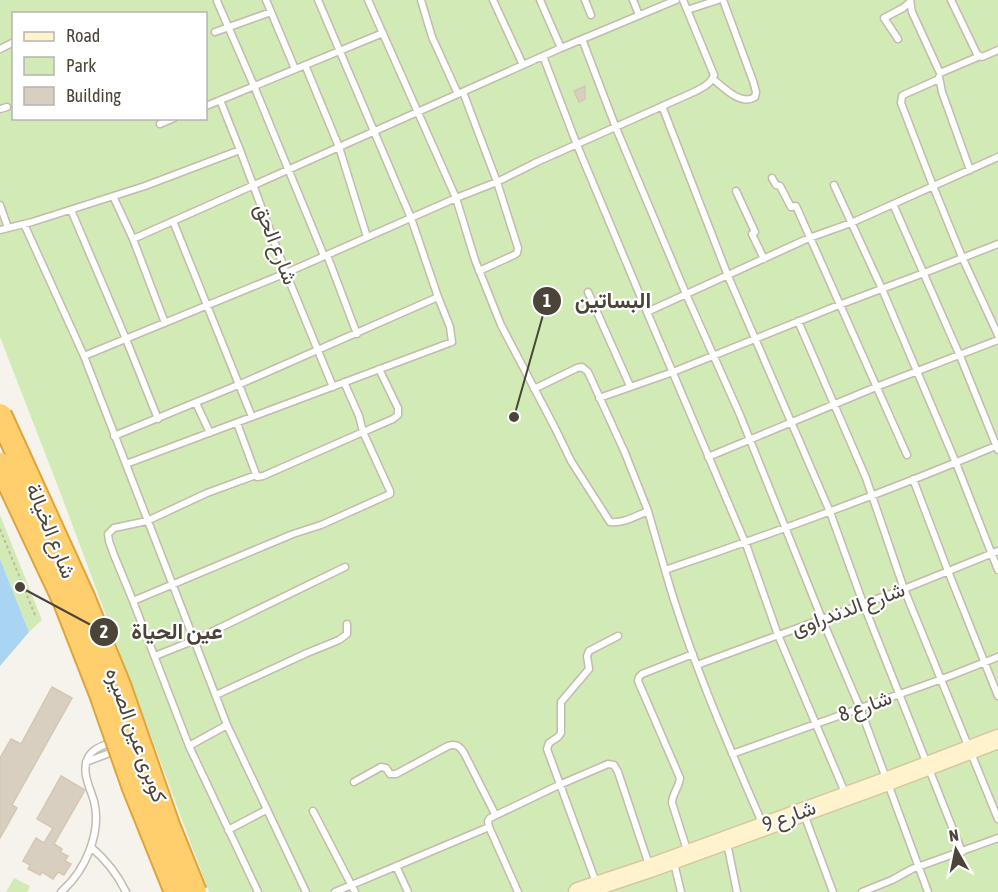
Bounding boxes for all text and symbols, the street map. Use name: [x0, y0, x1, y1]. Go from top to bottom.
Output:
legend: [12, 12, 207, 120]
text: Road: [66, 25, 100, 46]
text: Park: [66, 55, 96, 76]
text: Building: [66, 85, 121, 106]
street label: شارع الحق: [248, 200, 303, 289]
callout: البساتين: [532, 281, 663, 321]
text: البساتين: [575, 287, 651, 314]
text: 1: [543, 290, 551, 311]
street label: شارع الخيالة: [19, 480, 82, 583]
street label: شارع الدندراوى: [788, 576, 909, 643]
callout: عين الحياة: [89, 612, 234, 652]
text: عين الحياة: [131, 618, 223, 645]
text: 2: [100, 621, 108, 642]
street label: كوبرى عين الصيره: [100, 664, 172, 806]
street label: شارع 8: [835, 684, 896, 729]
street label: شارع 9: [759, 794, 820, 839]
north arrow: [926, 820, 986, 880]
text: N: [948, 826, 960, 845]

